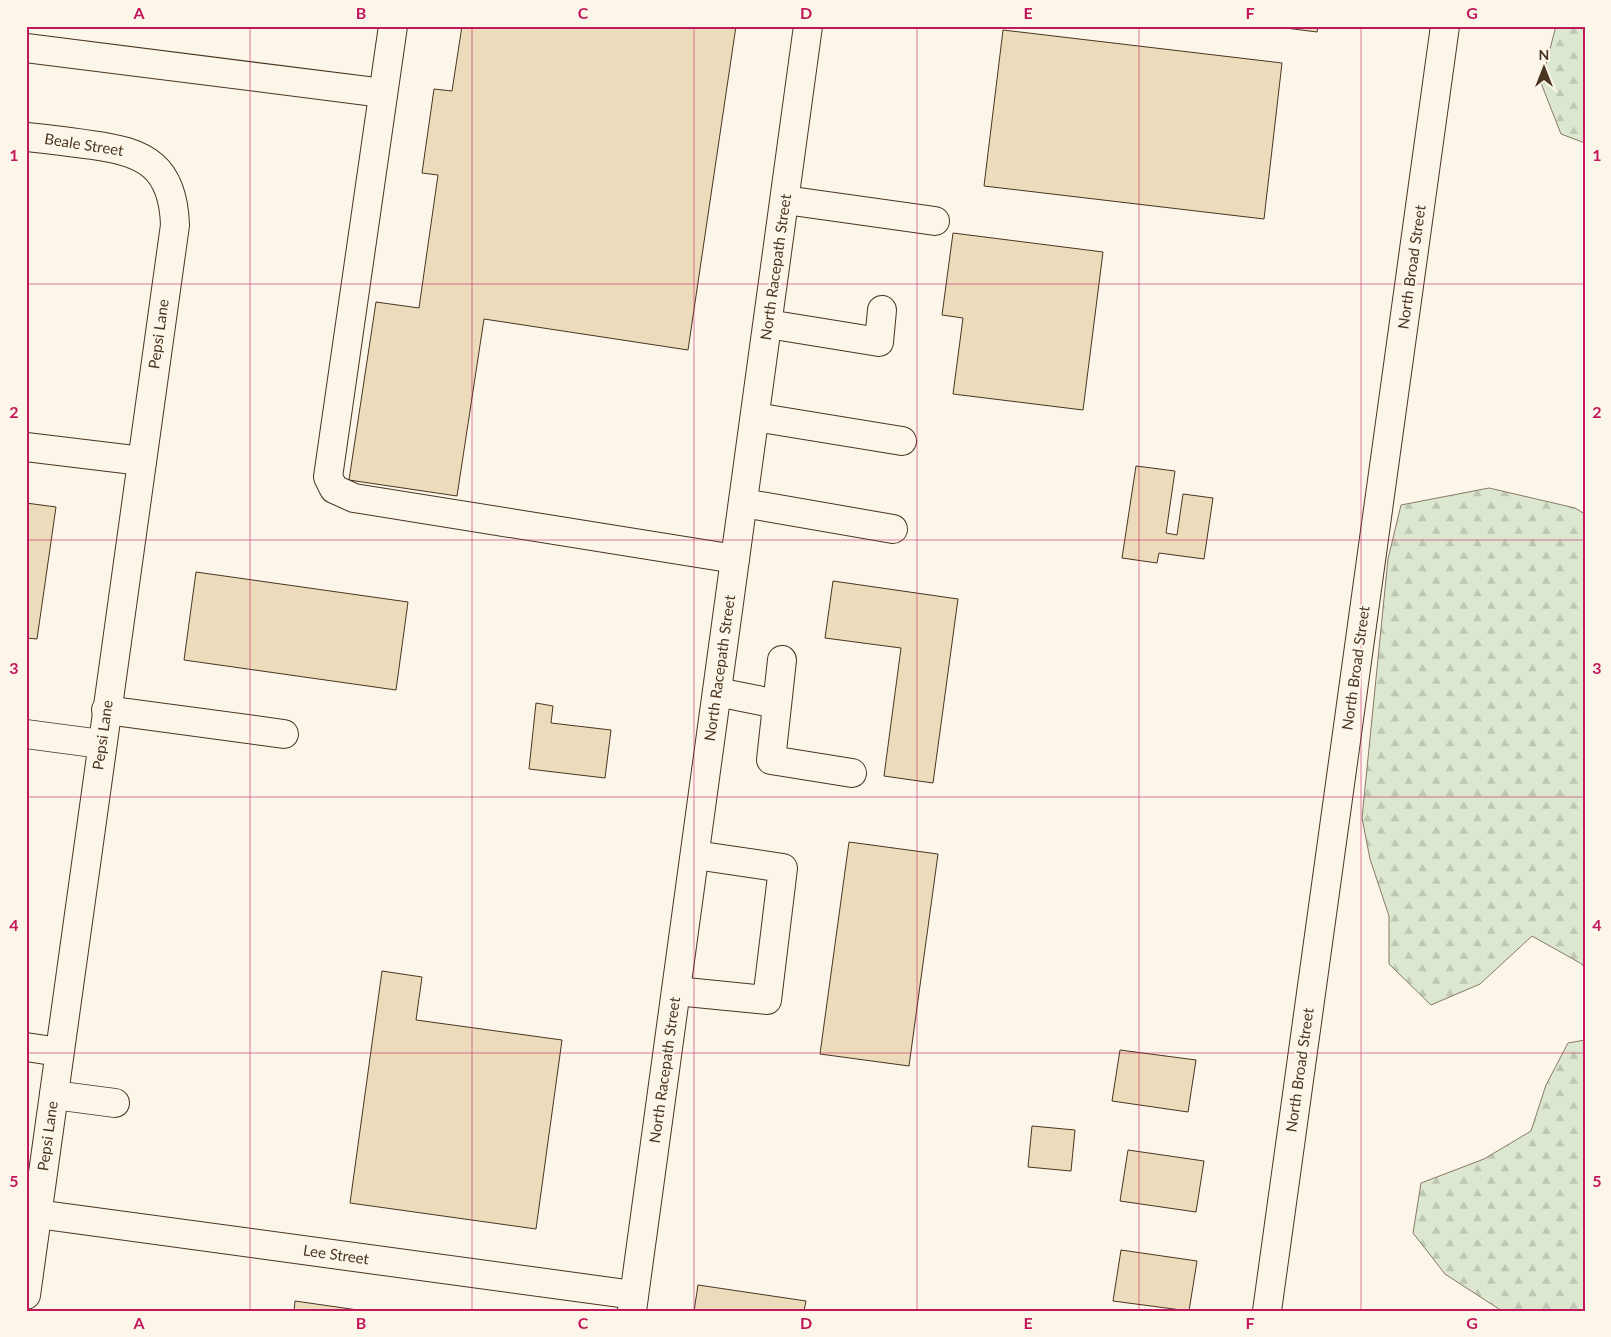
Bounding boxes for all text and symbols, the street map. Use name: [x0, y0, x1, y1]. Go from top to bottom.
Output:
text: A: [132, 3, 145, 22]
text: B: [356, 3, 366, 22]
text: C: [578, 3, 589, 22]
text: D: [800, 3, 812, 22]
text: E: [1023, 3, 1033, 22]
text: F: [1245, 3, 1255, 22]
text: G: [1466, 3, 1478, 22]
north arrow: [1518, 42, 1568, 92]
text: N: [1539, 46, 1549, 63]
street label: Beale Street: [43, 129, 126, 159]
text: 1: [9, 145, 19, 164]
text: 1: [1592, 145, 1602, 164]
street label: North Racepath Street: [756, 192, 794, 341]
street label: North Broad Street: [1393, 203, 1429, 330]
street label: Pepsi Lane: [144, 298, 172, 370]
text: 2: [9, 402, 19, 421]
text: 2: [1592, 402, 1602, 421]
street label: North Racepath Street: [700, 593, 738, 742]
street label: North Broad Street: [1337, 604, 1373, 731]
text: 3: [9, 658, 19, 677]
text: 3: [1592, 658, 1602, 677]
street label: Pepsi Lane: [88, 699, 116, 771]
text: 4: [9, 915, 19, 934]
text: 4: [1592, 915, 1602, 934]
street label: North Racepath Street: [645, 995, 683, 1144]
street label: North Broad Street: [1281, 1006, 1317, 1133]
street label: Pepsi Lane: [33, 1100, 61, 1172]
text: 5: [9, 1171, 19, 1190]
text: 5: [1592, 1171, 1602, 1190]
street label: Lee Street: [302, 1240, 371, 1268]
text: A: [132, 1313, 145, 1332]
text: B: [356, 1313, 366, 1332]
text: C: [578, 1313, 589, 1332]
text: D: [800, 1313, 812, 1332]
text: E: [1023, 1313, 1033, 1332]
text: F: [1245, 1313, 1255, 1332]
text: G: [1466, 1313, 1478, 1332]

